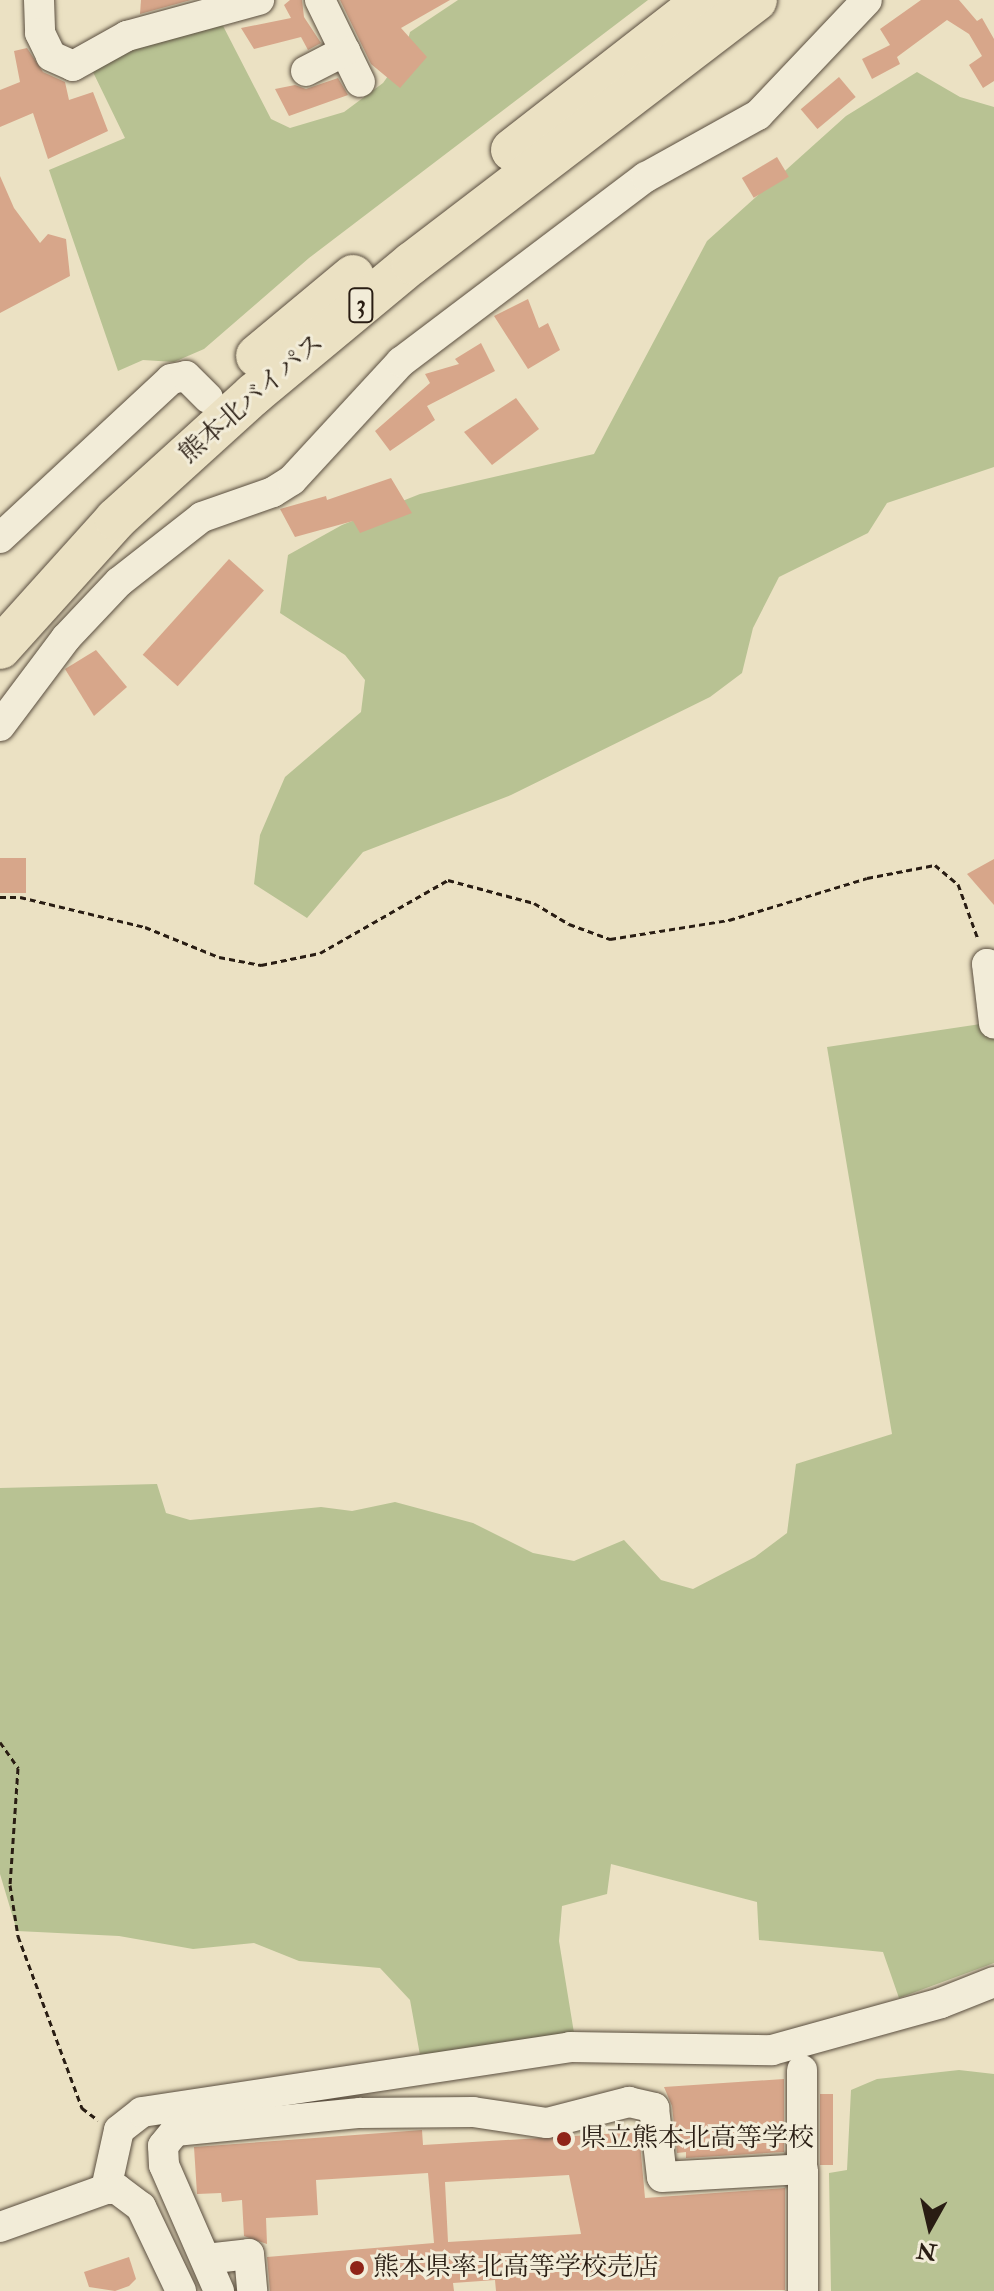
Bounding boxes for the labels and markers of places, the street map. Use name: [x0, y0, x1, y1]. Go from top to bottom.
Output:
place label: 県立熊本北高等学校: [580, 2123, 814, 2155]
marker: 県立熊本北高等学校: [555, 2130, 573, 2148]
place label: 熊本県率北高等学校売店: [373, 2252, 659, 2284]
marker: 熊本県率北高等学校売店: [348, 2259, 366, 2277]

